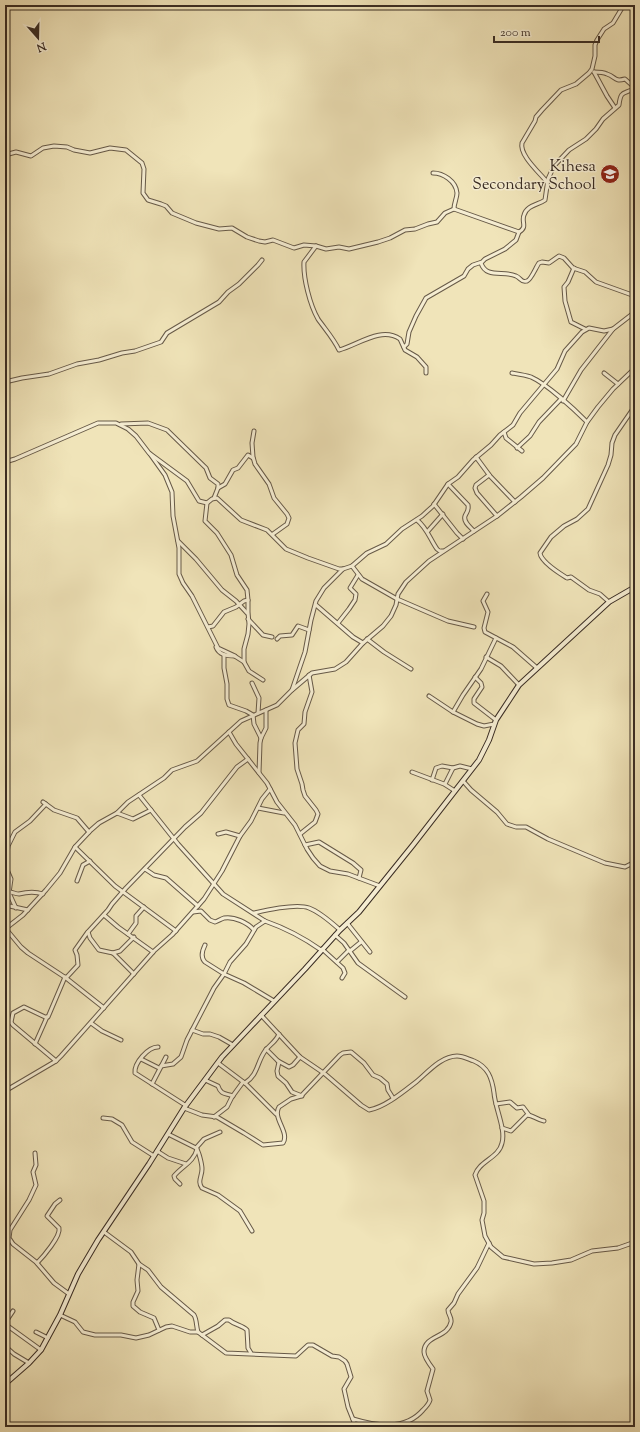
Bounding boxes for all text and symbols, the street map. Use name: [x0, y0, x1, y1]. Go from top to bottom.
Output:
north arrow: [18, 18, 58, 58]
scale bar: [494, 18, 599, 44]
text: 200 m: [500, 24, 531, 42]
text: N: [34, 37, 49, 56]
place label: Kihesa Secondary School: [472, 156, 597, 197]
school or university icon: Kihesa Secondary School: [599, 163, 621, 185]

